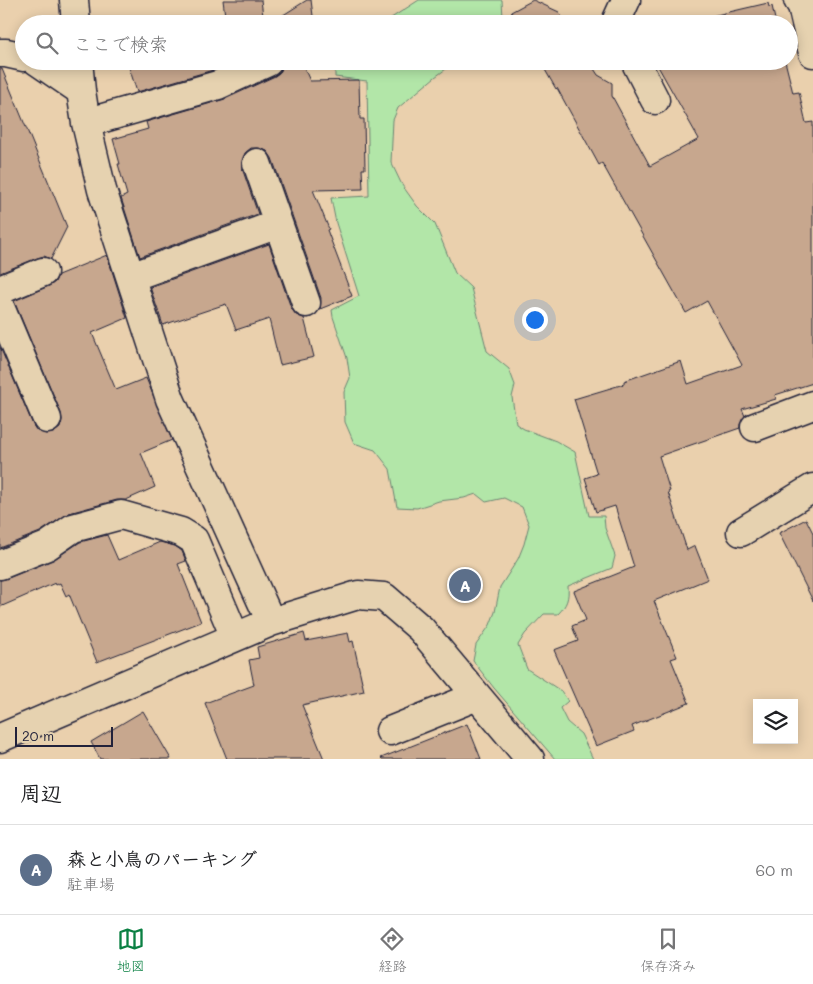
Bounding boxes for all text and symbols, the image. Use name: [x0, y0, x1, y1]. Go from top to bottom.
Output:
search box: [15, 15, 798, 70]
icon: search: [33, 29, 61, 57]
text: ここで検索: [73, 31, 168, 56]
your location: [522, 307, 548, 333]
pin: A: [449, 566, 481, 604]
map controls: [753, 699, 798, 744]
button: layers: [753, 699, 798, 744]
scale bar: [15, 724, 112, 747]
text: 20 m: [22, 726, 54, 745]
text: 周辺: [20, 779, 62, 806]
text: 森と小鳥のパーキング: [67, 846, 257, 871]
text: A: [30, 859, 42, 880]
text: 60 m: [756, 859, 793, 880]
text: 駐車場: [67, 873, 115, 894]
tab: 地図: [117, 925, 145, 975]
tab: 経路: [378, 925, 406, 975]
tab: 保存済み: [640, 925, 696, 975]

